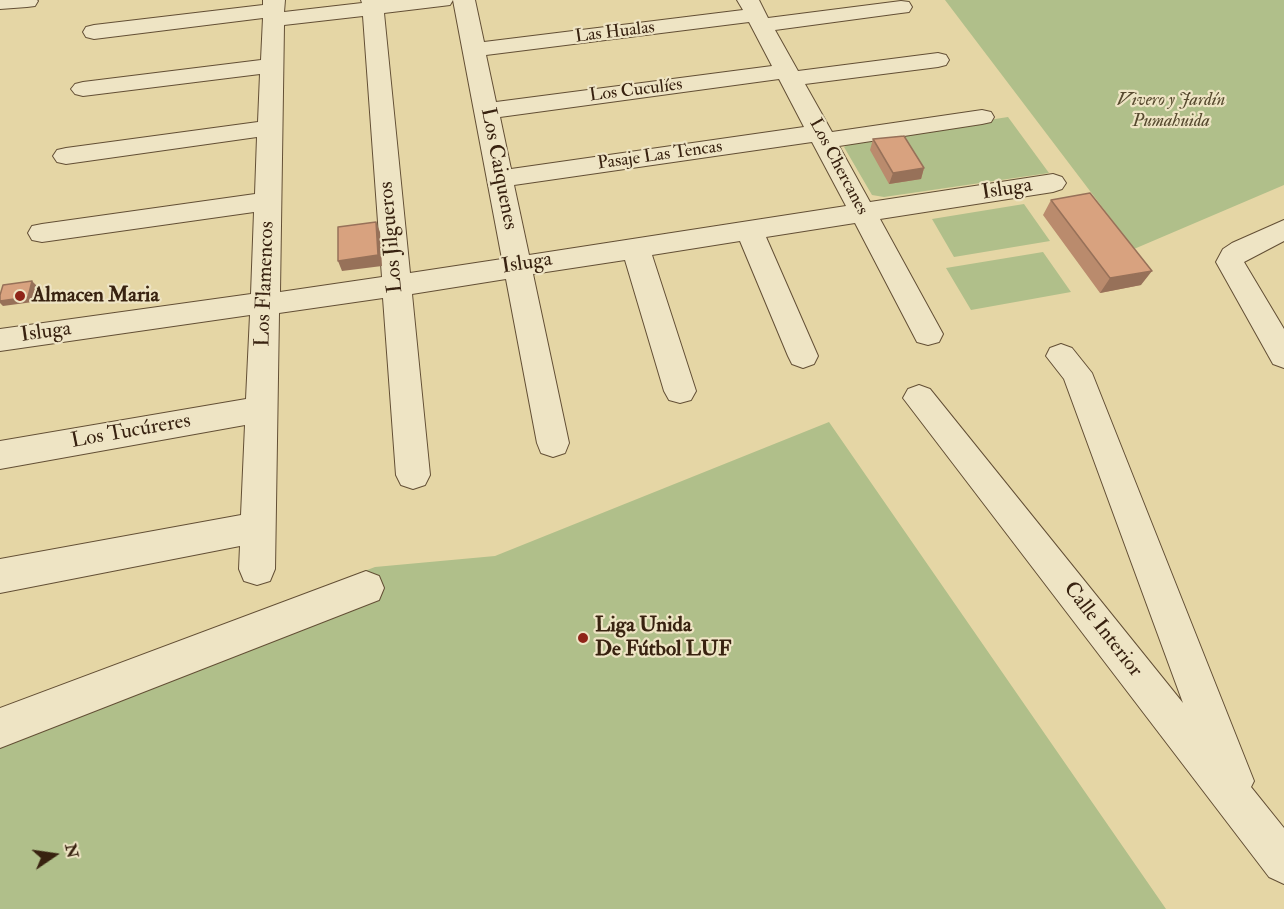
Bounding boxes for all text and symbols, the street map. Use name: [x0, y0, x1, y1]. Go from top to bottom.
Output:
street label: Las Hualas: [574, 17, 656, 49]
street label: Los Cuculíes: [588, 75, 684, 107]
park label: Vivero y Jardín Pumahuida: [1117, 90, 1225, 132]
street label: Los Caiquenes: [474, 106, 522, 232]
street label: Los Chercanes: [804, 115, 872, 219]
street label: Pasaje Las Tencas: [596, 137, 724, 175]
street label: Isluga: [980, 174, 1034, 206]
street label: Los Jilgueros: [375, 180, 409, 294]
street label: Los Flamencos: [251, 221, 281, 347]
street label: Isluga: [500, 248, 554, 280]
place label: Almacen Maria: [32, 283, 159, 309]
marker: Almacen Maria: [13, 289, 27, 303]
street label: Isluga: [19, 317, 73, 349]
street label: Los Tucúreres: [69, 409, 193, 455]
street label: Calle Interior: [1057, 577, 1147, 683]
place label: Liga Unida De Fútbol LUF: [595, 613, 731, 663]
marker: Liga Unida De Fútbol LUF: [576, 631, 590, 645]
north arrow: [24, 825, 84, 885]
text: N: [60, 842, 83, 860]

